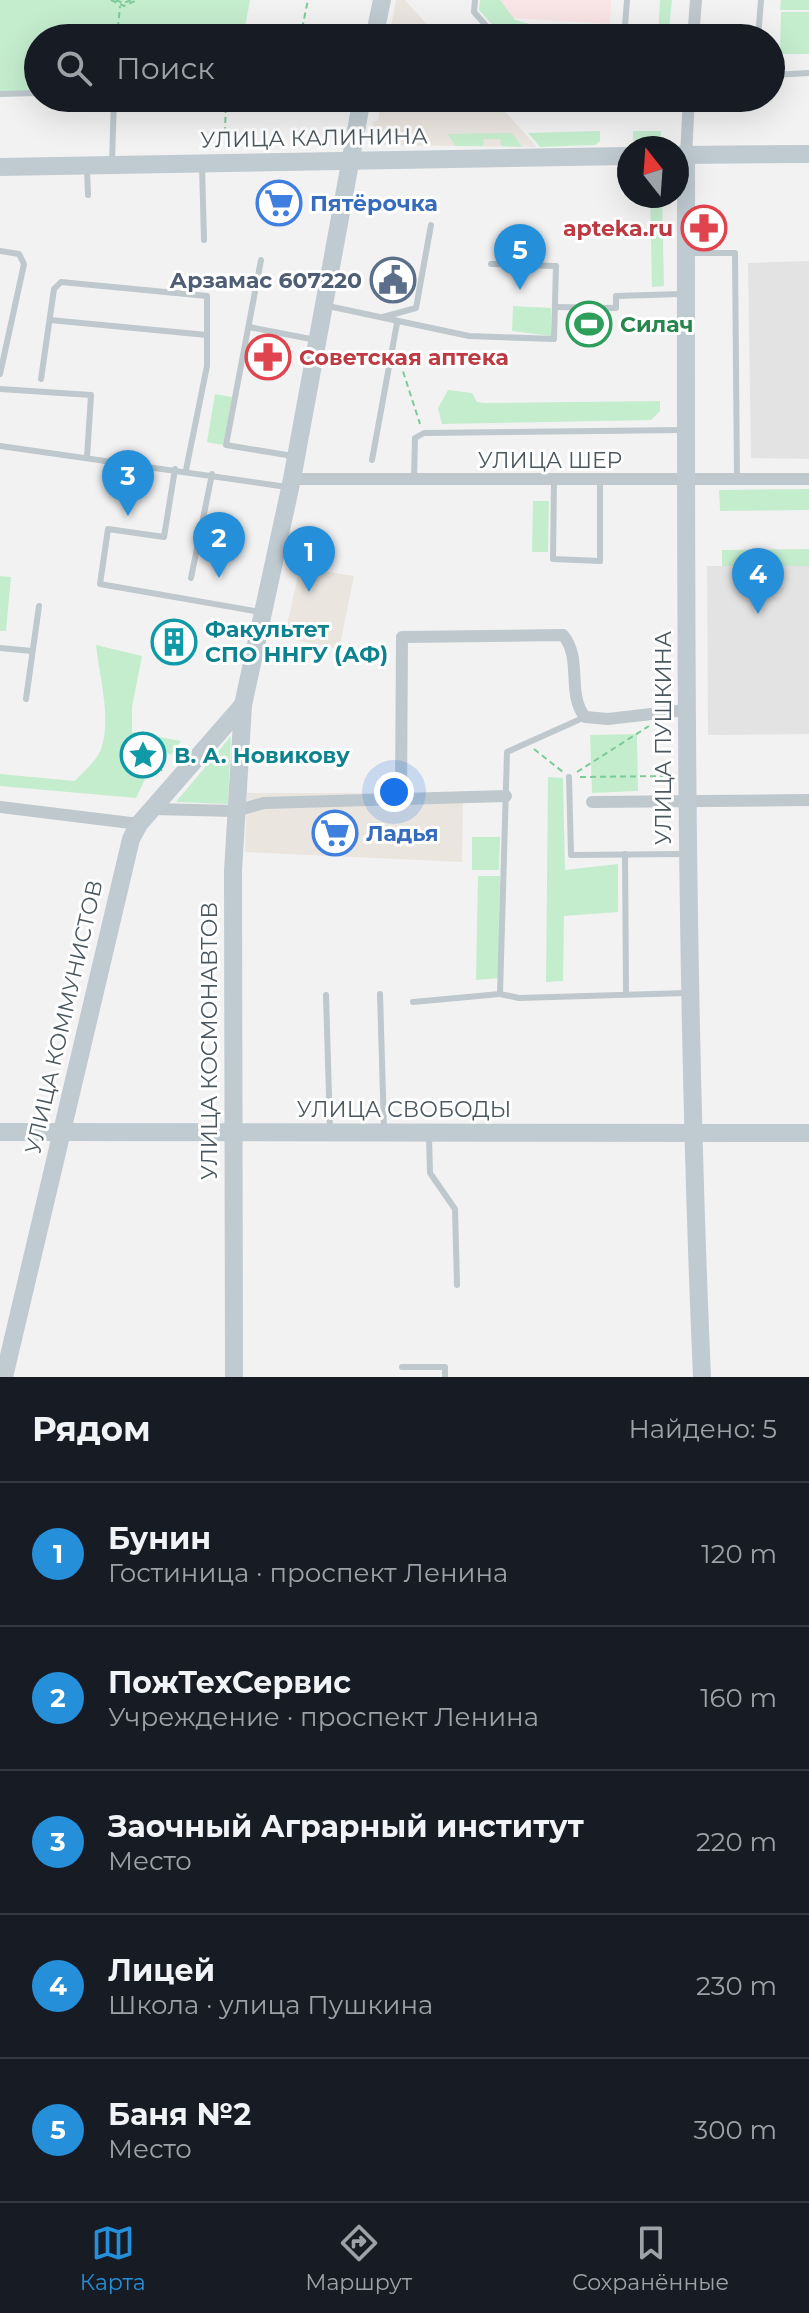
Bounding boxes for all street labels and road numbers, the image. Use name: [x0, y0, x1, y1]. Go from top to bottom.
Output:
street label: УЛИЦА КАЛИНИНА: [200, 123, 429, 153]
street label: УЛИЦА ШЕР: [478, 447, 622, 474]
street label: УЛИЦА ПУШКИНА: [650, 630, 677, 845]
street label: УЛИЦА КОММУНИСТОВ: [19, 878, 109, 1156]
street label: УЛИЦА КОСМОНАВТОВ: [196, 902, 223, 1180]
street label: УЛИЦА СВОБОДЫ: [297, 1096, 511, 1123]

